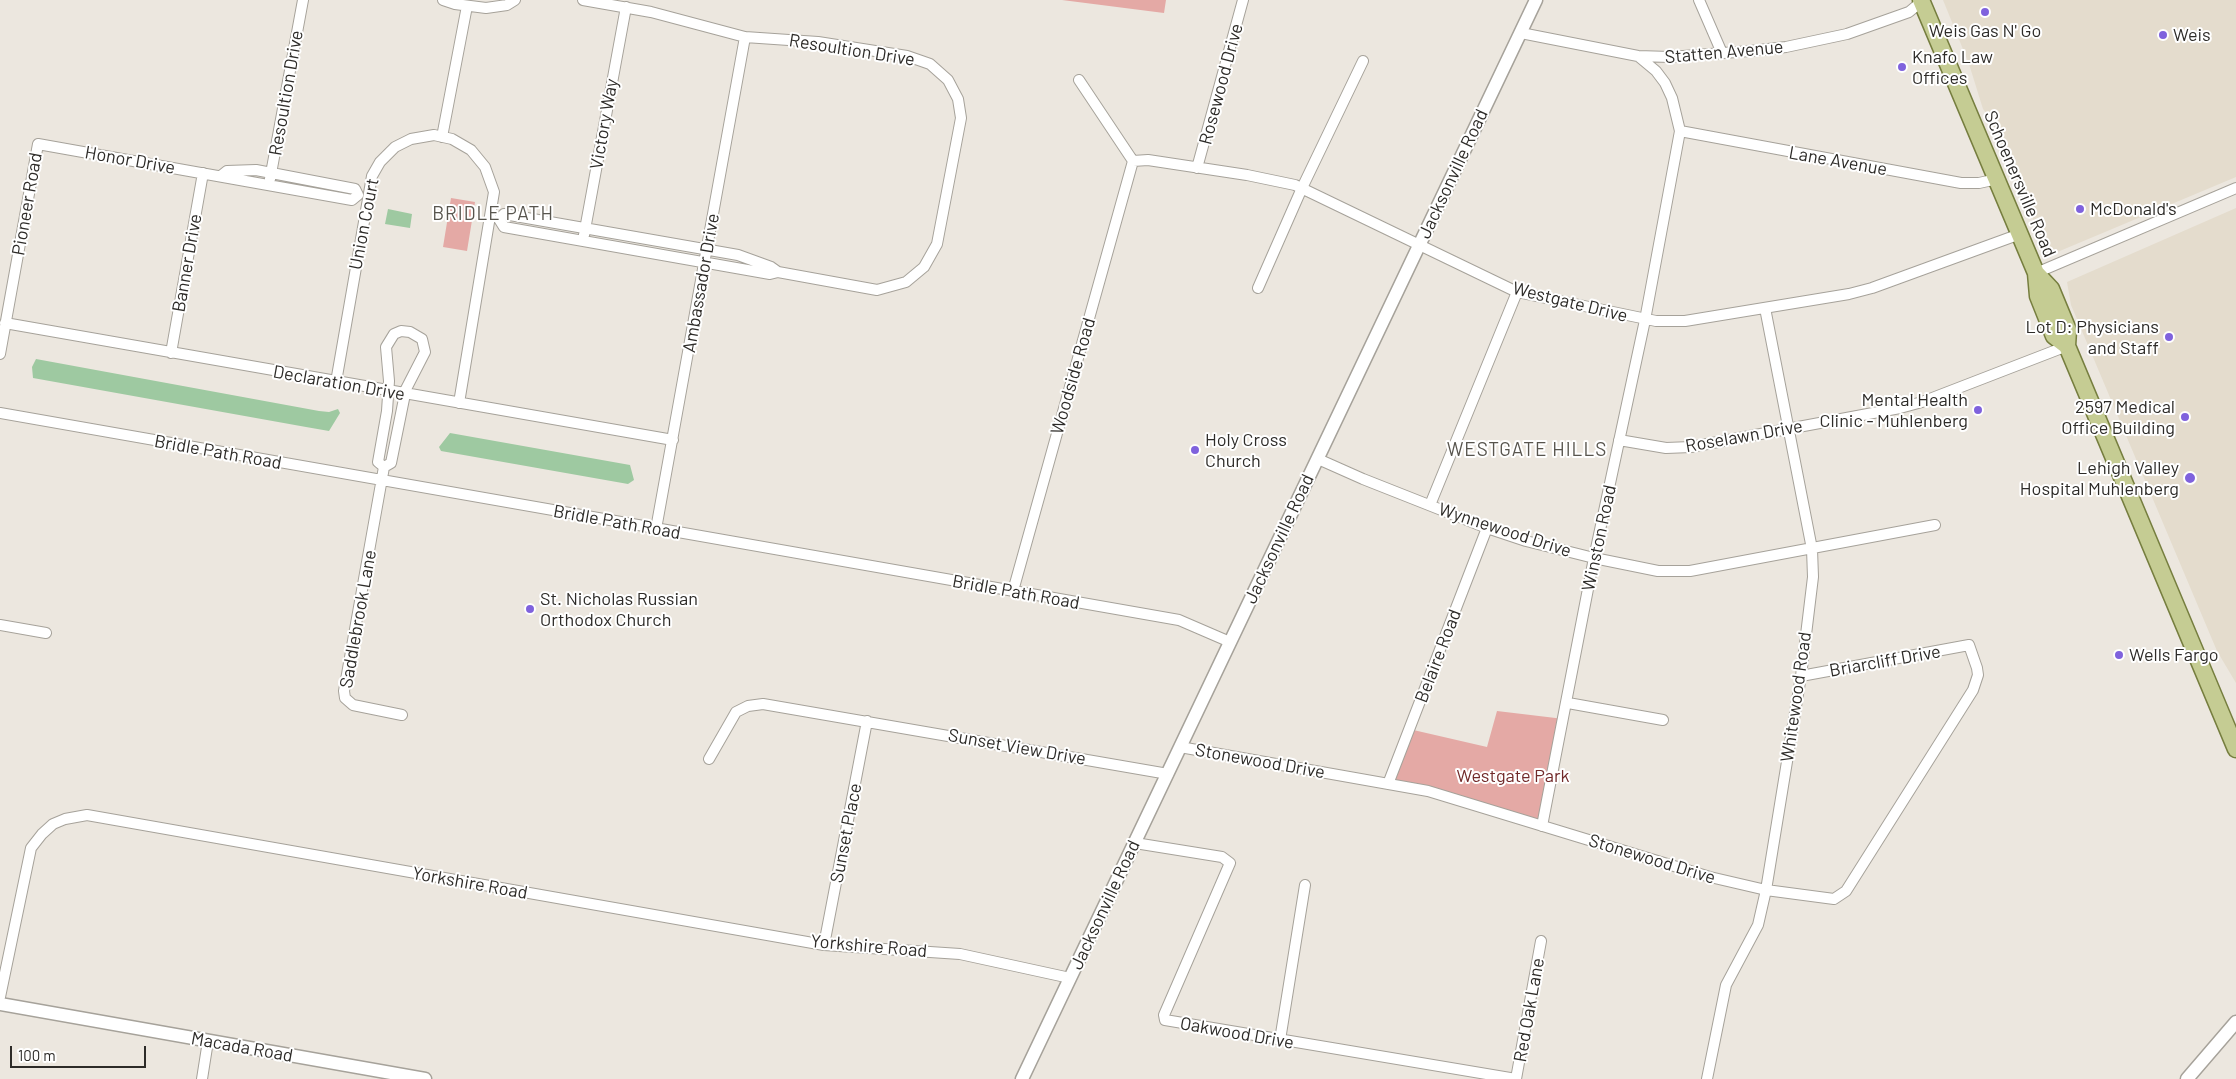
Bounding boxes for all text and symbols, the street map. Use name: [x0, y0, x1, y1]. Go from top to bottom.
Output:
marker: Weis Gas N' Go: [1979, 6, 1991, 18]
place label: Weis Gas N' Go: [1929, 20, 2041, 42]
street label: Rosewood Drive: [1194, 21, 1248, 147]
place label: Weis: [2173, 24, 2211, 46]
street label: Resoultion Drive: [264, 29, 308, 157]
street label: Resoultion Drive: [788, 29, 916, 71]
marker: Weis: [2157, 29, 2169, 41]
street label: Statten Avenue: [1664, 36, 1784, 68]
place label: Knafo Law Offices: [1912, 46, 1993, 88]
marker: Knafo Law Offices: [1896, 61, 1908, 73]
street label: Victory Way: [585, 77, 623, 171]
street label: Jacksonville Road: [1414, 106, 1492, 242]
street label: Schoenersville Road: [1979, 108, 2061, 260]
street label: Honor Drive: [83, 141, 177, 179]
street label: Lane Avenue: [1787, 142, 1889, 180]
street label: Pioneer Road: [7, 151, 47, 257]
street label: Union Court: [345, 176, 383, 272]
place label: McDonald's: [2090, 198, 2177, 220]
district label: BRIDLE PATH: [431, 203, 555, 225]
marker: McDonald's: [2074, 203, 2086, 215]
street label: Banner Drive: [168, 212, 206, 314]
street label: Ambassador Drive: [678, 212, 724, 354]
street label: Westgate Drive: [1510, 277, 1630, 327]
street label: Woodside Road: [1046, 315, 1100, 437]
place label: Lot D: Physicians and Staff: [2025, 316, 2159, 358]
marker: Lot D: Physicians and Staff: [2163, 331, 2175, 343]
street label: Declaration Drive: [271, 361, 407, 405]
place label: Mental Health Clinic - Muhlenberg: [1820, 389, 1968, 432]
place label: 2597 Medical Office Building: [2061, 396, 2175, 438]
marker: Mental Health Clinic - Muhlenberg: [1972, 404, 1984, 416]
marker: 2597 Medical Office Building: [2179, 411, 2191, 423]
street label: Roselawn Drive: [1684, 415, 1804, 457]
place label: Holy Cross Church: [1205, 429, 1287, 472]
street label: Bridle Path Road: [153, 430, 283, 474]
district label: WESTGATE HILLS: [1445, 439, 1609, 461]
marker: Holy Cross Church: [1189, 444, 1201, 456]
place label: Lehigh Valley Hospital Muhlenberg: [2020, 457, 2179, 499]
street label: Jacksonville Road: [1240, 471, 1318, 607]
marker: Lehigh Valley Hospital Muhlenberg: [2183, 471, 2197, 485]
street label: Winston Road: [1577, 483, 1621, 593]
street label: Wynnewood Drive: [1436, 498, 1574, 562]
street label: Bridle Path Road: [552, 500, 682, 544]
street label: Saddlebrook Lane: [335, 548, 381, 690]
street label: Bridle Path Road: [951, 570, 1081, 614]
place label: St. Nicholas Russian Orthodox Church: [540, 588, 698, 630]
marker: St. Nicholas Russian Orthodox Church: [524, 603, 536, 615]
street label: Belaire Road: [1410, 606, 1466, 706]
street label: Whitewood Road: [1776, 631, 1816, 763]
street label: Briarcliff Drive: [1828, 641, 1942, 681]
place label: Wells Fargo: [2129, 644, 2219, 666]
marker: Wells Fargo: [2113, 649, 2125, 661]
street label: Sunset View Drive: [946, 724, 1088, 770]
street label: Stonewood Drive: [1193, 739, 1327, 783]
park label: Westgate Park: [1456, 765, 1570, 787]
street label: Sunset Place: [826, 781, 866, 885]
street label: Stonewood Drive: [1586, 829, 1718, 889]
street label: Jacksonville Road: [1066, 837, 1144, 973]
street label: Yorkshire Road: [411, 862, 529, 904]
street label: Yorkshire Road: [810, 930, 928, 962]
street label: Red Oak Lane: [1509, 956, 1549, 1064]
street label: Oakwood Drive: [1178, 1012, 1296, 1054]
street label: Macada Road: [189, 1027, 295, 1067]
scale bar: [12, 1036, 149, 1068]
text: 100 m: [18, 1046, 56, 1064]

